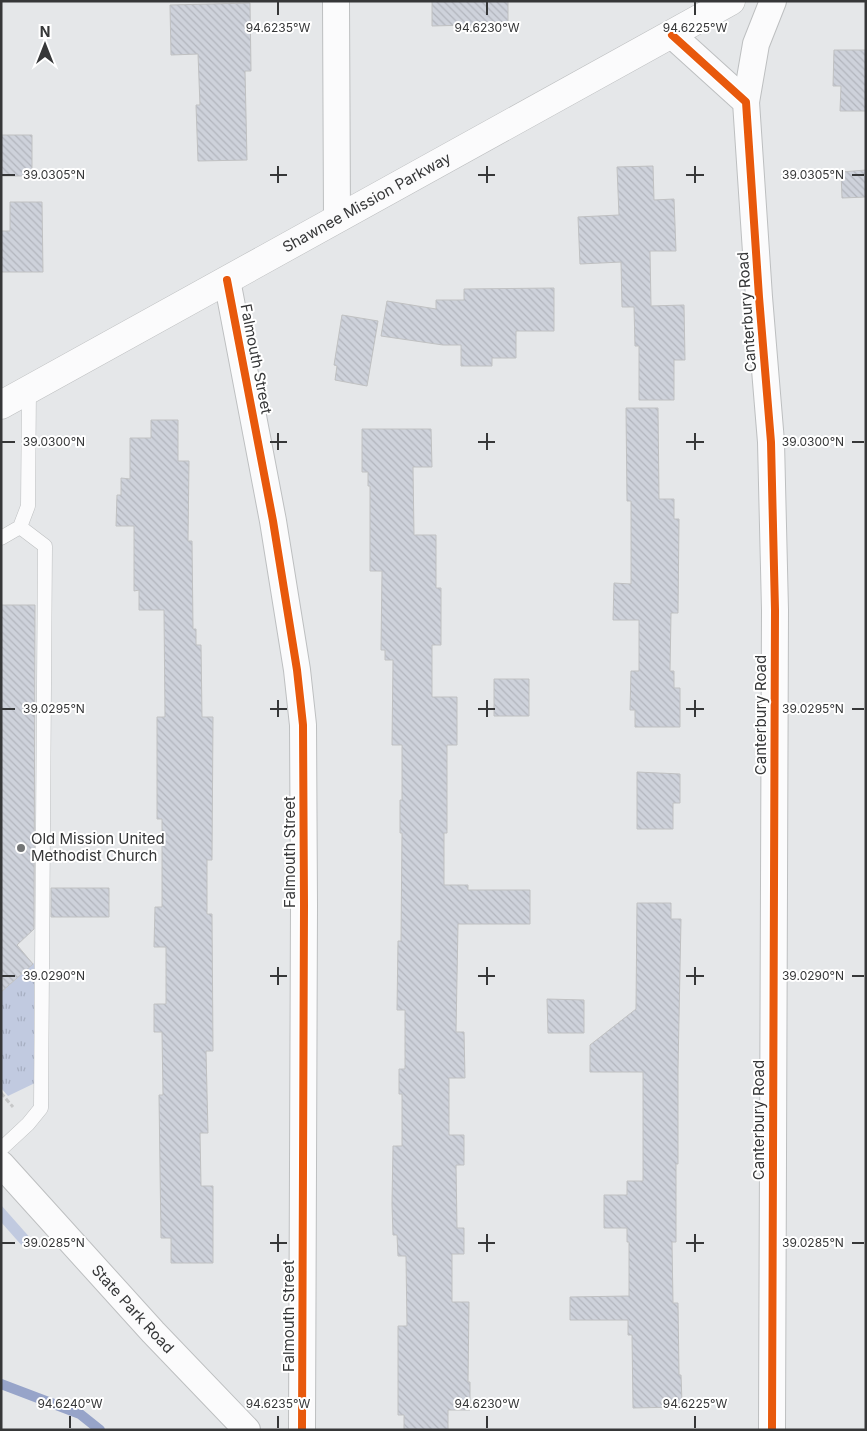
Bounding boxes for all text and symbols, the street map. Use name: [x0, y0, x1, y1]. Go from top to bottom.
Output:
north arrow: [20, 20, 70, 70]
text: 94.6235°W: [246, 20, 311, 35]
text: 94.6230°W: [455, 20, 520, 35]
text: 94.6225°W: [663, 20, 727, 35]
text: N: [40, 23, 50, 40]
street label: Shawnee Mission Parkway: [279, 148, 455, 256]
text: 39.0305°N: [23, 167, 85, 182]
text: 39.0305°N: [782, 167, 844, 182]
street label: Canterbury Road: [733, 251, 760, 373]
street label: Falmouth Street: [236, 302, 277, 416]
text: 39.0300°N: [23, 434, 85, 449]
text: 39.0300°N: [782, 434, 844, 449]
street label: Canterbury Road: [751, 655, 770, 775]
text: 39.0295°N: [23, 701, 85, 716]
text: 39.0295°N: [782, 701, 844, 716]
street label: Falmouth Street: [280, 796, 299, 908]
place label: Old Mission United Methodist Church: [31, 829, 165, 865]
marker: Old Mission United Methodist Church: [15, 842, 27, 854]
text: 39.0290°N: [23, 968, 85, 983]
text: 39.0290°N: [782, 968, 844, 983]
street label: Canterbury Road: [749, 1060, 768, 1180]
text: 39.0285°N: [23, 1235, 85, 1250]
text: 39.0285°N: [782, 1235, 844, 1250]
street label: Falmouth Street: [279, 1260, 298, 1372]
street label: State Park Road: [88, 1261, 178, 1357]
text: 94.6240°W: [37, 1396, 103, 1411]
text: 94.6235°W: [246, 1396, 311, 1411]
text: 94.6230°W: [455, 1396, 520, 1411]
text: 94.6225°W: [663, 1396, 727, 1411]

